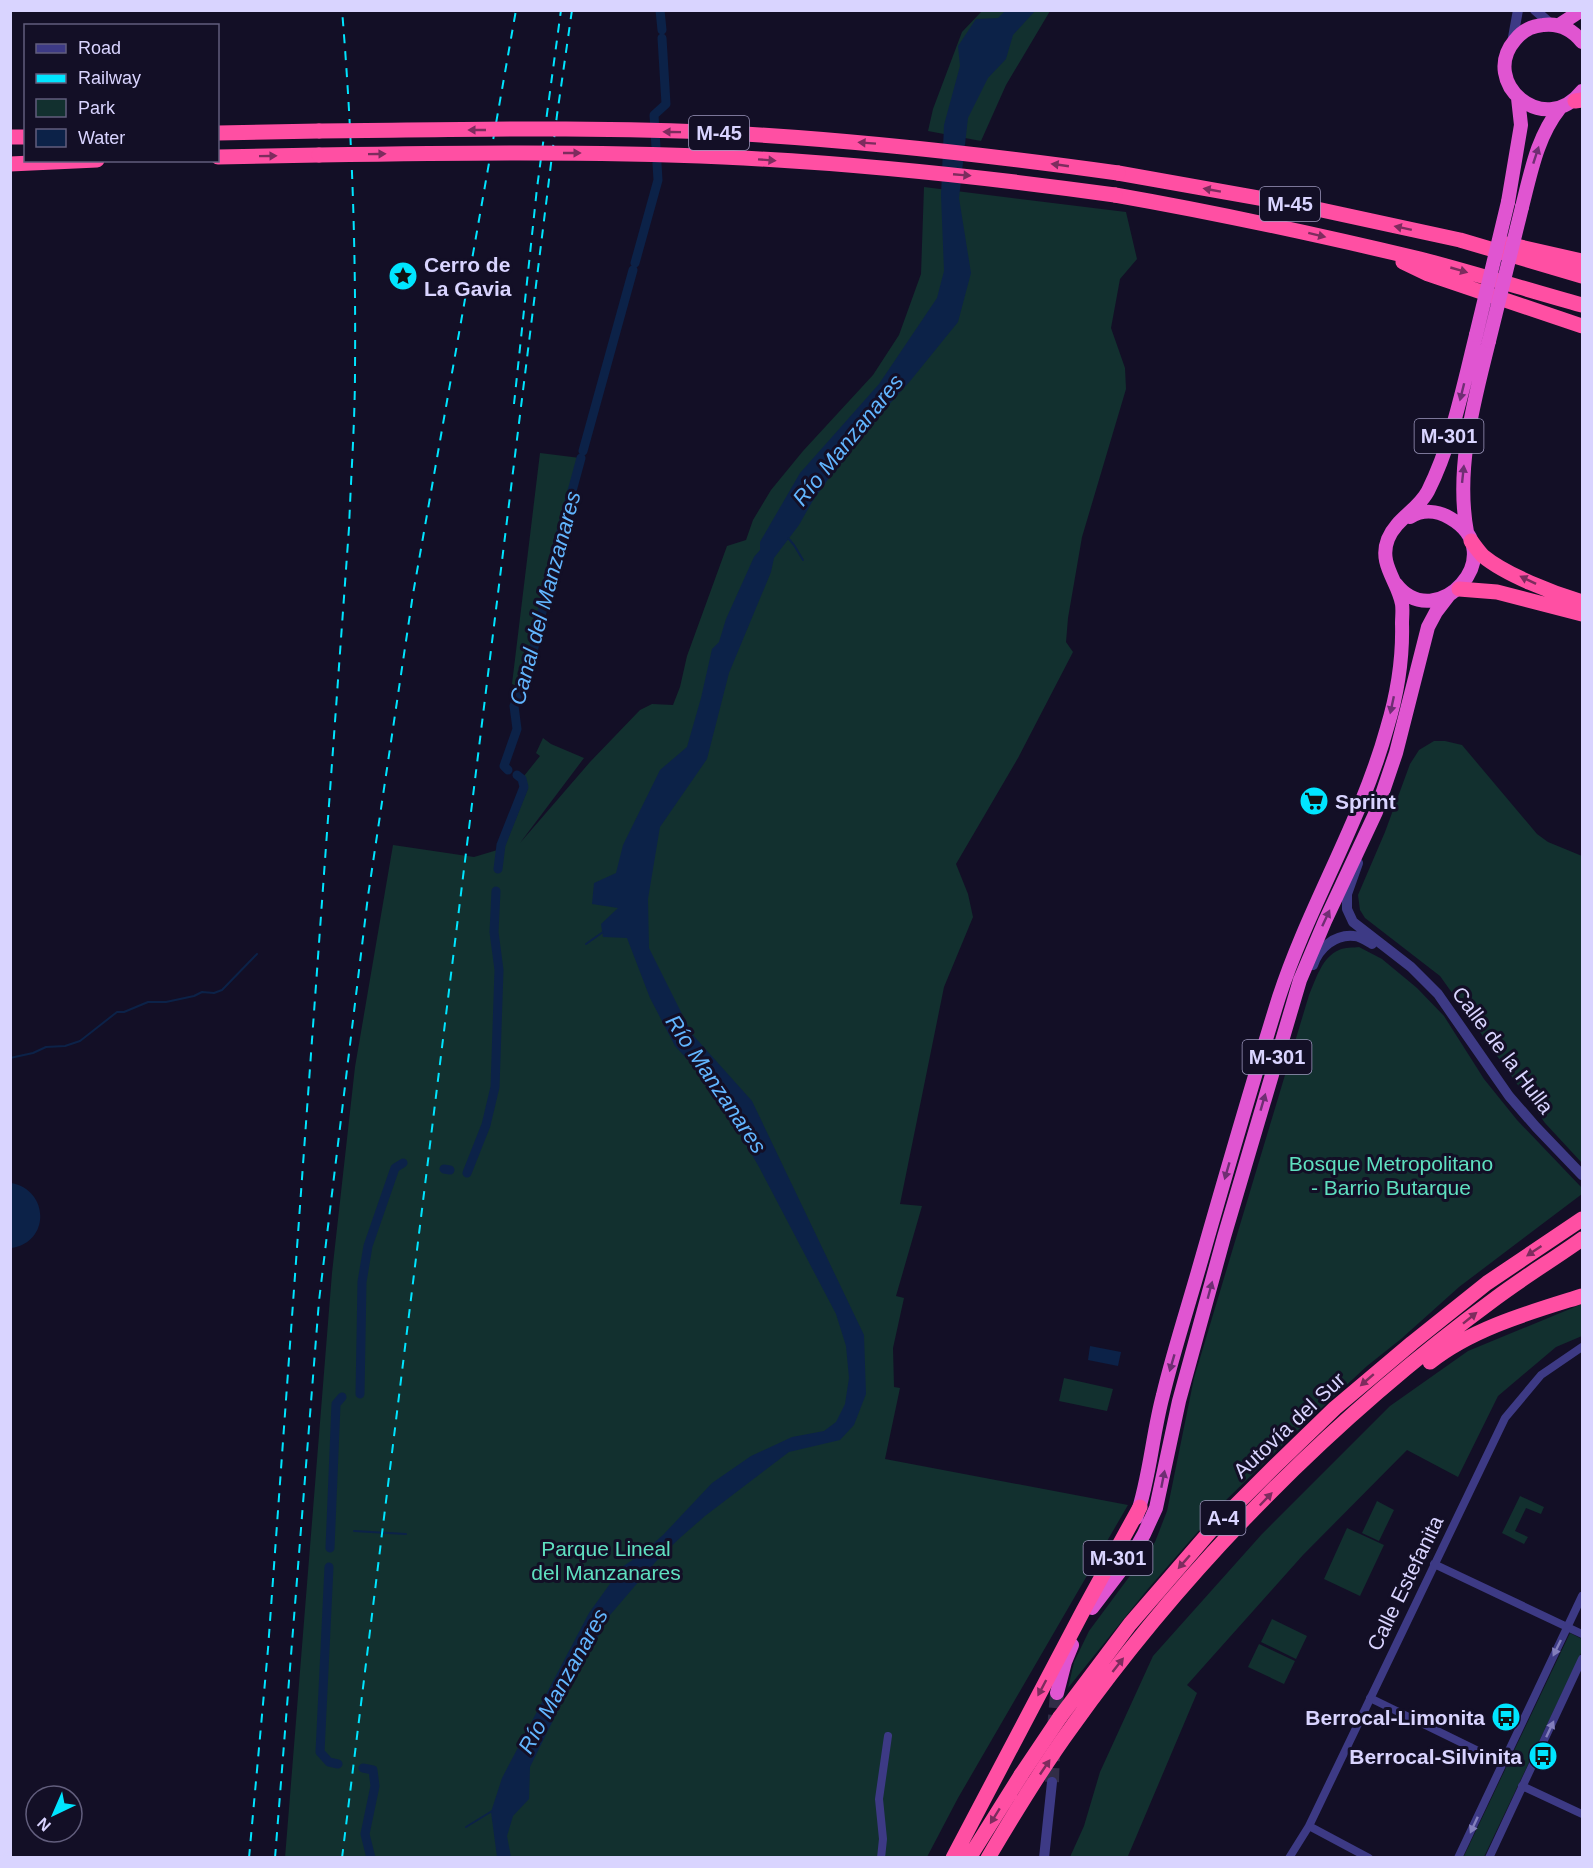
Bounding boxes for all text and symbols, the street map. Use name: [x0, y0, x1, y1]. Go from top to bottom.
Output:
legend: [24, 24, 219, 162]
text: Road: [78, 38, 121, 58]
text: Railway: [78, 68, 141, 88]
text: Park: [78, 98, 116, 118]
road number: M-45: [689, 116, 749, 150]
one-way arrow: [467, 125, 486, 135]
one-way arrow: [662, 127, 681, 136]
text: Water: [78, 128, 125, 148]
one-way arrow: [857, 138, 876, 148]
one-way arrow: [1532, 146, 1541, 164]
one-way arrow: [368, 149, 387, 159]
one-way arrow: [563, 149, 582, 158]
one-way arrow: [259, 152, 278, 161]
one-way arrow: [758, 155, 777, 165]
one-way arrow: [1051, 161, 1070, 170]
one-way arrow: [952, 170, 971, 180]
one-way arrow: [1202, 185, 1221, 194]
road number: M-45: [1260, 187, 1320, 221]
one-way arrow: [1394, 222, 1412, 232]
one-way arrow: [1308, 230, 1326, 240]
place label: Cerro de La Gavia: [424, 253, 512, 300]
place icon: Cerro de La Gavia: [387, 260, 419, 292]
one-way arrow: [1449, 266, 1468, 276]
water label: Río Manzanares: [787, 369, 909, 511]
one-way arrow: [1457, 383, 1467, 401]
road number: M-301: [1414, 419, 1484, 453]
one-way arrow: [1458, 464, 1468, 483]
water label: Canal del Manzanares: [504, 488, 586, 708]
one-way arrow: [1520, 576, 1537, 585]
one-way arrow: [1387, 696, 1396, 715]
supermarket icon: Sprint: [1298, 785, 1330, 817]
place label: Sprint: [1335, 790, 1396, 813]
one-way arrow: [1322, 909, 1331, 926]
street label: Calle de la Hulla: [1448, 982, 1558, 1118]
water label: Río Manzanares: [661, 1010, 771, 1158]
road number: M-301: [1242, 1040, 1312, 1074]
one-way arrow: [1259, 1093, 1269, 1111]
park label: Bosque Metropolitano - Barrio Butarque: [1289, 1152, 1493, 1199]
one-way arrow: [1222, 1162, 1231, 1180]
one-way arrow: [1526, 1246, 1542, 1257]
one-way arrow: [1205, 1280, 1215, 1299]
one-way arrow: [1463, 1313, 1478, 1325]
one-way arrow: [1167, 1354, 1176, 1372]
street label: Autovía del Sur: [1229, 1368, 1349, 1482]
one-way arrow: [1359, 1374, 1375, 1387]
one-way arrow: [1159, 1469, 1168, 1488]
one-way arrow: [1258, 1492, 1272, 1506]
road number: A-4: [1200, 1501, 1246, 1535]
street label: Calle Estefanita: [1362, 1512, 1448, 1654]
park label: Parque Lineal del Manzanares: [531, 1537, 681, 1584]
road number: M-301: [1084, 1541, 1152, 1575]
one-way arrow: [1177, 1554, 1191, 1569]
water label: Río Manzanares: [513, 1604, 613, 1758]
one-way arrow: [1553, 1640, 1562, 1657]
one-way arrow: [1111, 1658, 1123, 1673]
one-way arrow: [1037, 1680, 1047, 1697]
bus stop icon: Berrocal-Limonita: [1490, 1701, 1522, 1733]
place label: Berrocal-Limonita: [1305, 1706, 1485, 1729]
one-way arrow: [1545, 1720, 1554, 1737]
bus stop icon: Berrocal-Silvinita: [1527, 1740, 1559, 1772]
place label: Berrocal-Silvinita: [1349, 1745, 1522, 1768]
one-way arrow: [1039, 1759, 1050, 1775]
north arrow: [24, 1784, 84, 1844]
one-way arrow: [989, 1808, 1000, 1824]
text: N: [34, 1814, 54, 1835]
one-way arrow: [1469, 1816, 1478, 1833]

